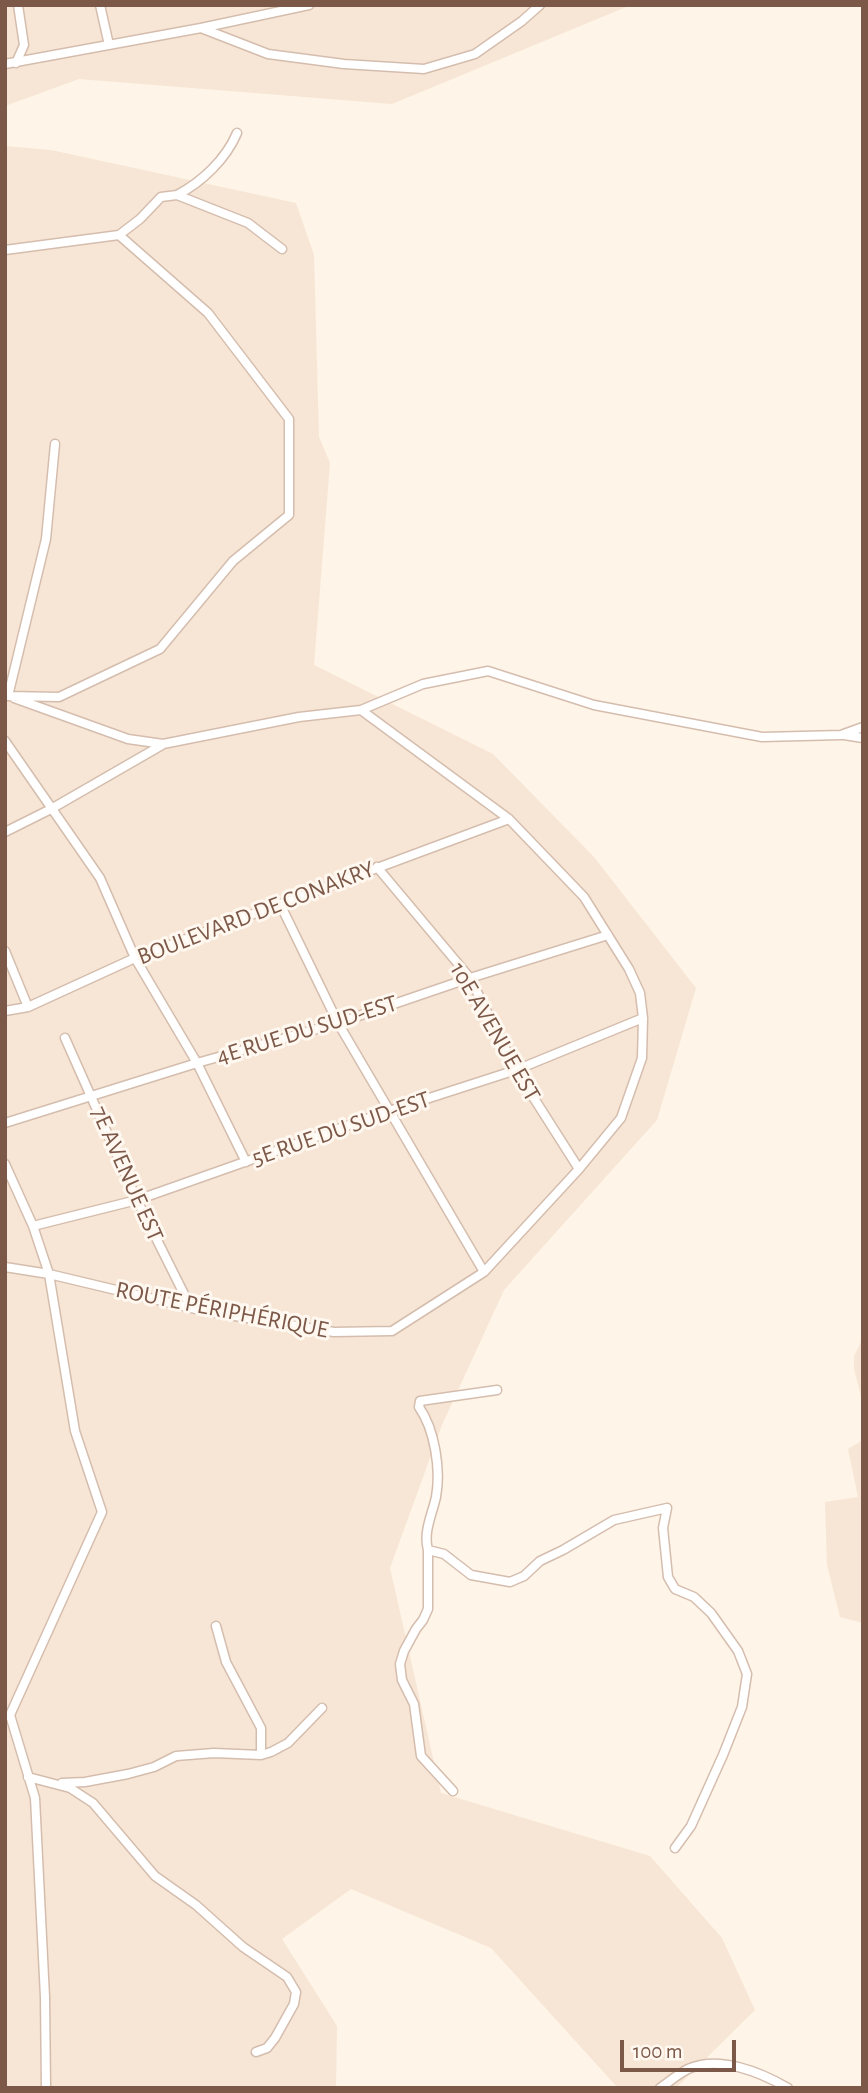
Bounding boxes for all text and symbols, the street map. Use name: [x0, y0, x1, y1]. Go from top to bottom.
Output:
street label: BOULEVARD DE CONAKRY: [133, 854, 379, 972]
street label: 10E AVENUE EST: [443, 957, 547, 1107]
street label: 4E RUE DU SUD-EST: [213, 989, 401, 1071]
street label: 5E RUE DU SUD-EST: [248, 1085, 434, 1173]
street label: 7E AVENUE EST: [84, 1102, 170, 1246]
street label: ROUTE PÉRIPHÉRIQUE: [113, 1275, 331, 1345]
scale bar: [623, 2026, 738, 2070]
text: 100 m: [633, 2041, 683, 2062]

